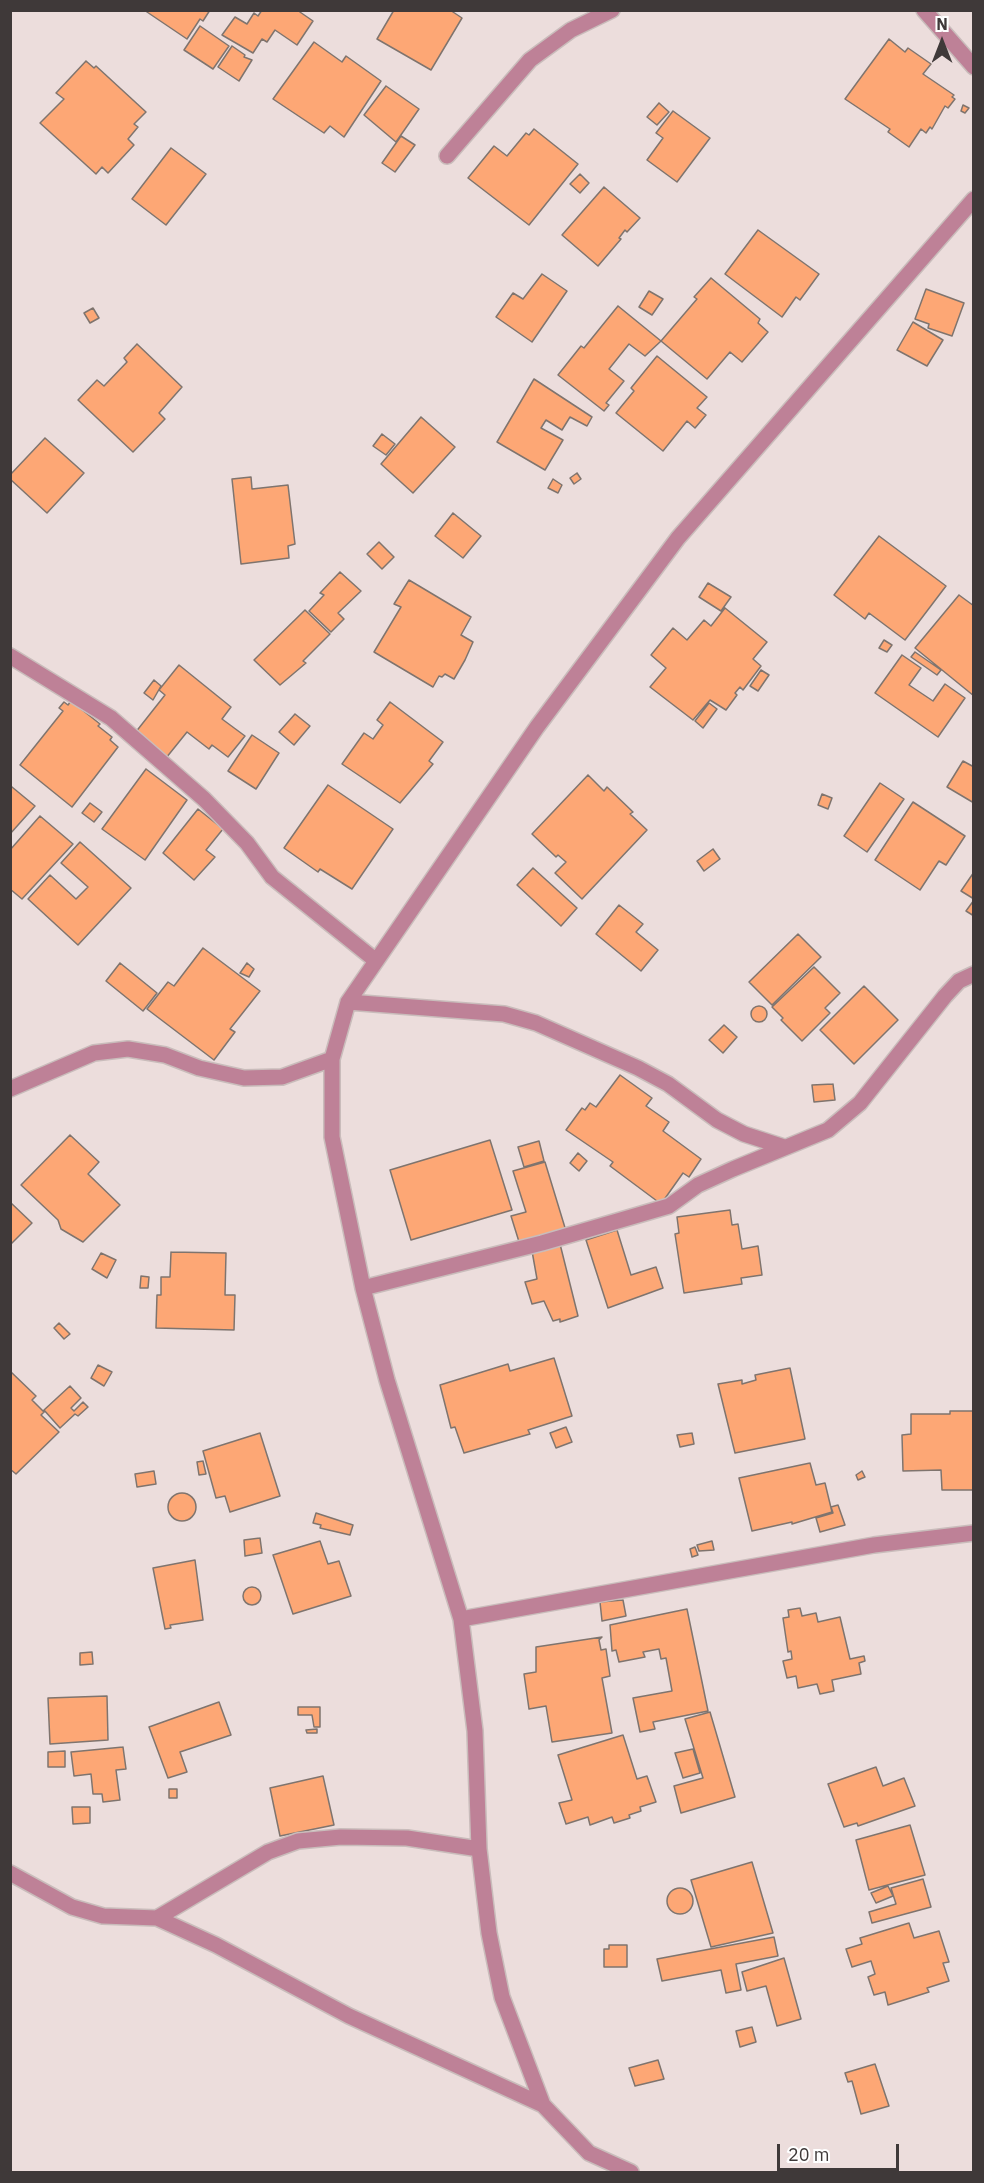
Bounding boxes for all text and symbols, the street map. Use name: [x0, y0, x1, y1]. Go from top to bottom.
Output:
north arrow: [912, 12, 972, 72]
text: N: [936, 14, 948, 34]
scale bar: [780, 2132, 902, 2170]
text: 20 m: [788, 2143, 830, 2166]

